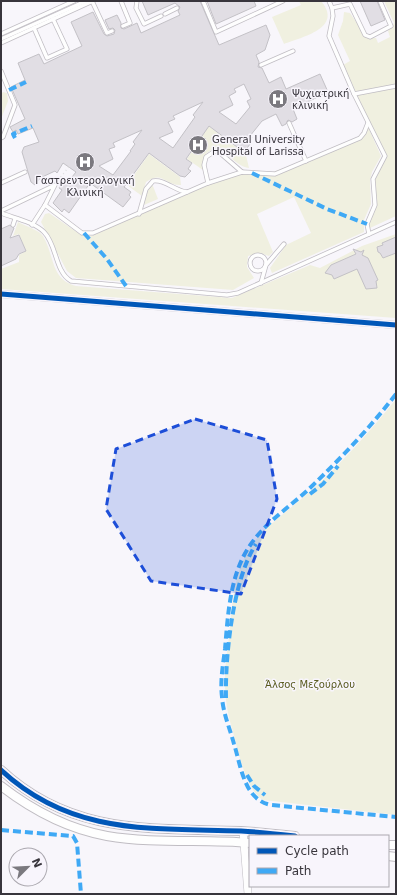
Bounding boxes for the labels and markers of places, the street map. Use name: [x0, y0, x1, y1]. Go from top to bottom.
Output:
hospital icon: Ψυχιατρική κλινική: [267, 88, 289, 110]
place label: Ψυχιατρική κλινική: [292, 88, 349, 111]
hospital icon: General University Hospital of Larissa: [187, 134, 209, 156]
place label: General University Hospital of Larissa: [212, 134, 305, 157]
hospital icon: Γαστρεντερολογική Κλινική: [74, 151, 96, 173]
place label: Γαστρεντερολογική Κλινική: [35, 175, 135, 198]

